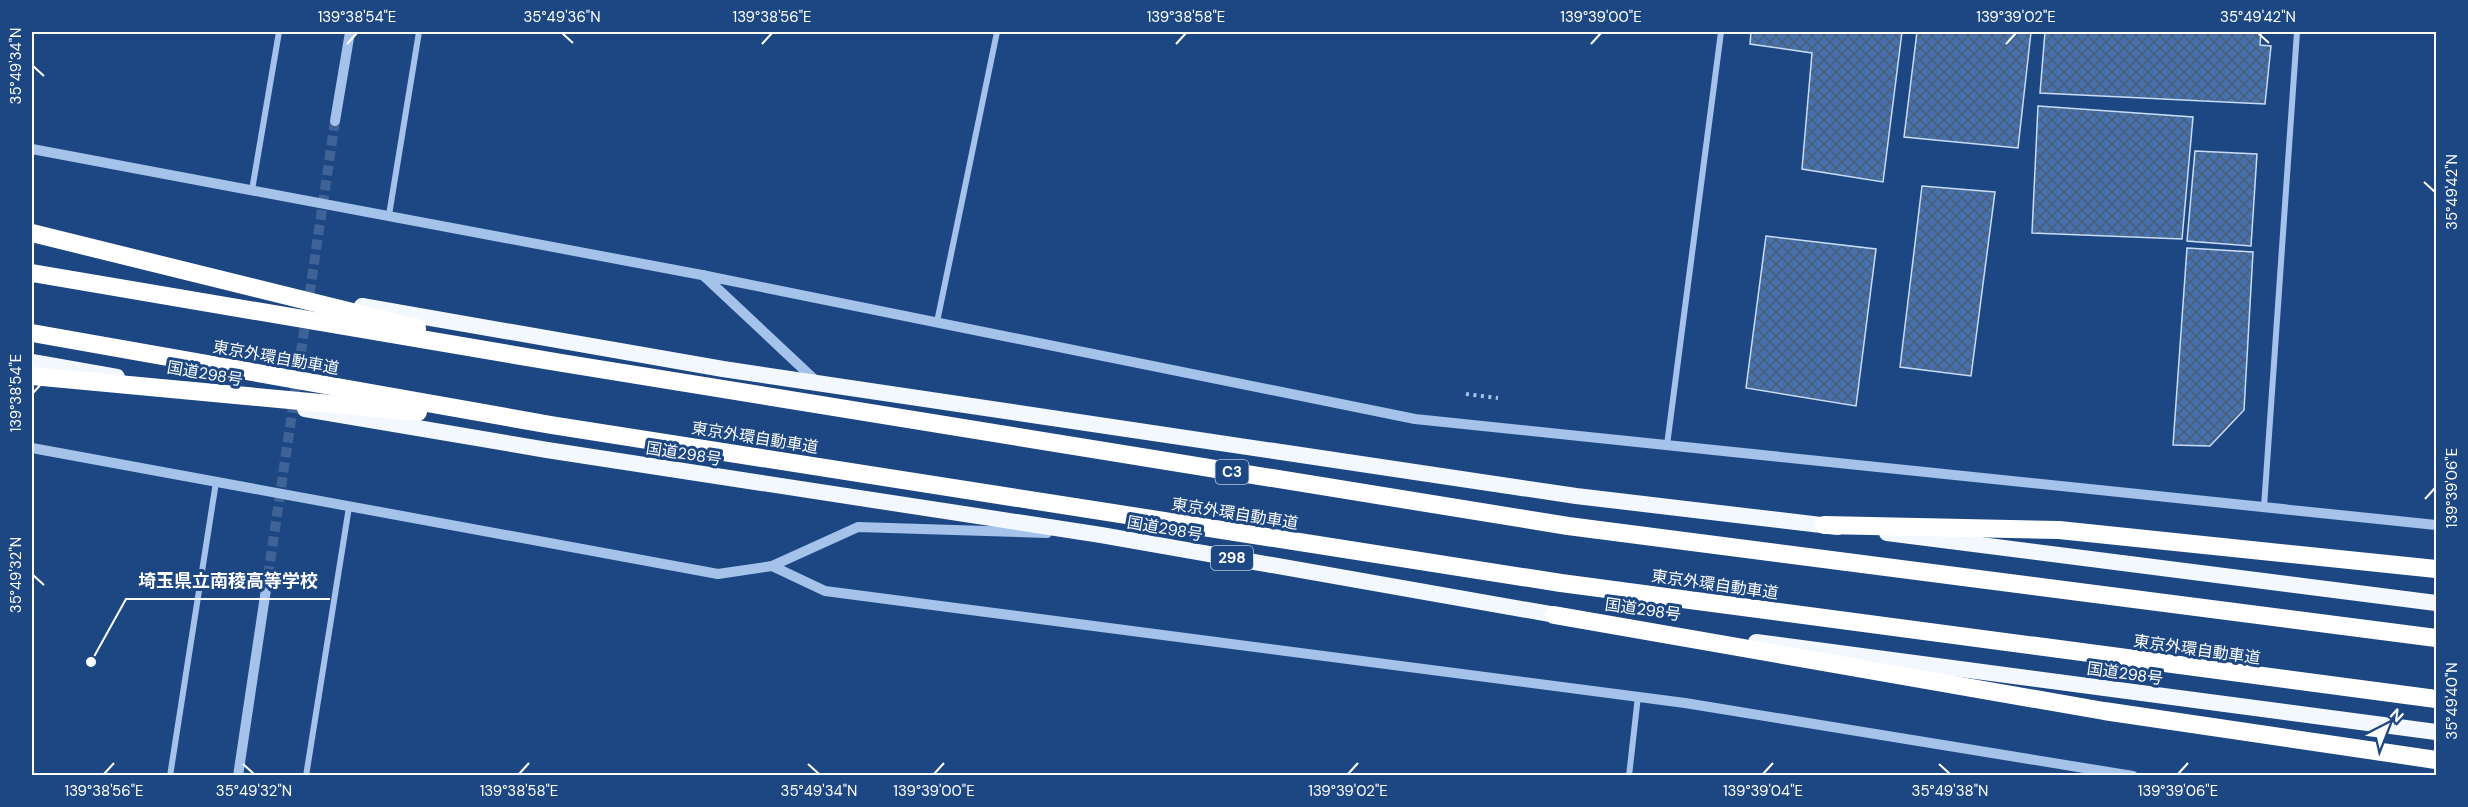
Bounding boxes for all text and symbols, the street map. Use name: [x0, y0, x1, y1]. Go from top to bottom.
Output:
text: 139°38'54"E: [318, 7, 396, 27]
text: 35°49'36"N: [523, 7, 601, 27]
text: 139°38'56"E: [732, 7, 812, 27]
text: 139°38'58"E: [1147, 7, 1225, 27]
text: 139°39'00"E: [1560, 7, 1642, 27]
text: 139°39'02"E: [1976, 7, 2056, 27]
text: 35°49'42"N: [2220, 7, 2296, 27]
text: 35°49'34"N: [6, 28, 26, 104]
text: 35°49'42"N: [2442, 154, 2462, 230]
street label: 東京外環自動車道: [211, 336, 341, 379]
text: 139°38'54"E: [6, 354, 26, 432]
street label: 国道298号: [165, 357, 244, 390]
street label: 東京外環自動車道: [690, 417, 820, 458]
street label: 国道298号: [644, 437, 723, 470]
text: 139°39'06"E: [2442, 448, 2462, 528]
road number: C3: [1216, 460, 1248, 484]
street label: 東京外環自動車道: [1170, 493, 1300, 534]
street label: 国道298号: [1125, 512, 1204, 545]
text: 35°49'32"N: [6, 537, 26, 613]
road number: 298: [1211, 546, 1253, 570]
callout: 埼玉県立南稜高等学校: [126, 563, 330, 599]
street label: 東京外環自動車道: [1650, 565, 1780, 604]
text: 埼玉県立南稜高等学校: [138, 569, 318, 593]
street label: 国道298号: [1604, 594, 1682, 625]
street label: 東京外環自動車道: [2132, 630, 2262, 669]
street label: 国道298号: [2086, 658, 2164, 689]
text: 35°49'40"N: [2442, 662, 2462, 740]
north arrow: [2357, 696, 2417, 756]
text: N: [2385, 704, 2408, 727]
text: 139°38'56"E: [64, 781, 144, 801]
text: 35°49'32"N: [216, 781, 292, 801]
text: 139°38'58"E: [480, 781, 558, 801]
text: 35°49'34"N: [781, 781, 857, 801]
text: 139°39'00"E: [893, 781, 975, 801]
text: 139°39'02"E: [1308, 781, 1388, 801]
text: 139°39'04"E: [1723, 781, 1803, 801]
text: 35°49'38"N: [1912, 781, 1988, 801]
text: 139°39'06"E: [2138, 781, 2218, 801]

